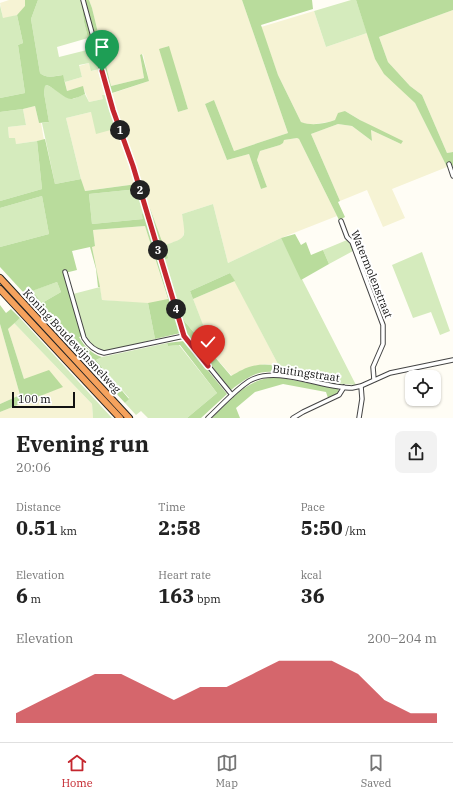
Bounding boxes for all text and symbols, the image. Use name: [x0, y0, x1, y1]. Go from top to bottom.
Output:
pin: [85, 30, 119, 71]
icon: arrive: [91, 36, 113, 58]
pin: 1: [110, 120, 130, 140]
text: 1: [117, 123, 123, 137]
pin: 2: [130, 180, 150, 200]
text: 2: [137, 183, 143, 197]
street label: Watermolenstraat: [348, 228, 396, 320]
pin: 3: [148, 240, 168, 260]
text: 3: [155, 243, 161, 257]
street label: Koning Boudewijnsnelweg: [20, 286, 124, 396]
pin: 4: [166, 299, 186, 319]
text: 4: [173, 302, 179, 316]
pin: [191, 325, 225, 366]
icon: check: [197, 331, 219, 353]
street label: Buitingstraat: [271, 361, 341, 385]
map controls: [405, 370, 441, 406]
button: locate: [405, 370, 441, 406]
scale bar: [12, 390, 75, 409]
text: 100 m: [18, 392, 51, 406]
text: Evening run: [16, 429, 149, 458]
button: share: [395, 431, 437, 473]
text: 20:06: [16, 459, 51, 476]
text: Distance: [16, 500, 61, 514]
text: Time: [158, 500, 185, 514]
text: Pace: [301, 500, 325, 514]
text: 0.51: [16, 514, 58, 541]
text: 2:58: [158, 514, 200, 541]
text: 5:50: [301, 514, 343, 541]
text: km: [58, 524, 77, 538]
text: /km: [343, 524, 366, 538]
text: Elevation: [16, 568, 64, 582]
text: Heart rate: [158, 568, 211, 582]
text: kcal: [301, 568, 322, 582]
text: 6: [16, 582, 28, 609]
text: 163: [158, 582, 194, 609]
text: 36: [301, 582, 325, 609]
text: m: [28, 592, 41, 606]
text: bpm: [194, 592, 221, 606]
text: Elevation: [16, 630, 73, 647]
text: 200–204 m: [367, 630, 437, 647]
tab: Home: [61, 752, 93, 790]
tab: Map: [216, 752, 238, 790]
tab: Saved: [361, 752, 392, 790]

